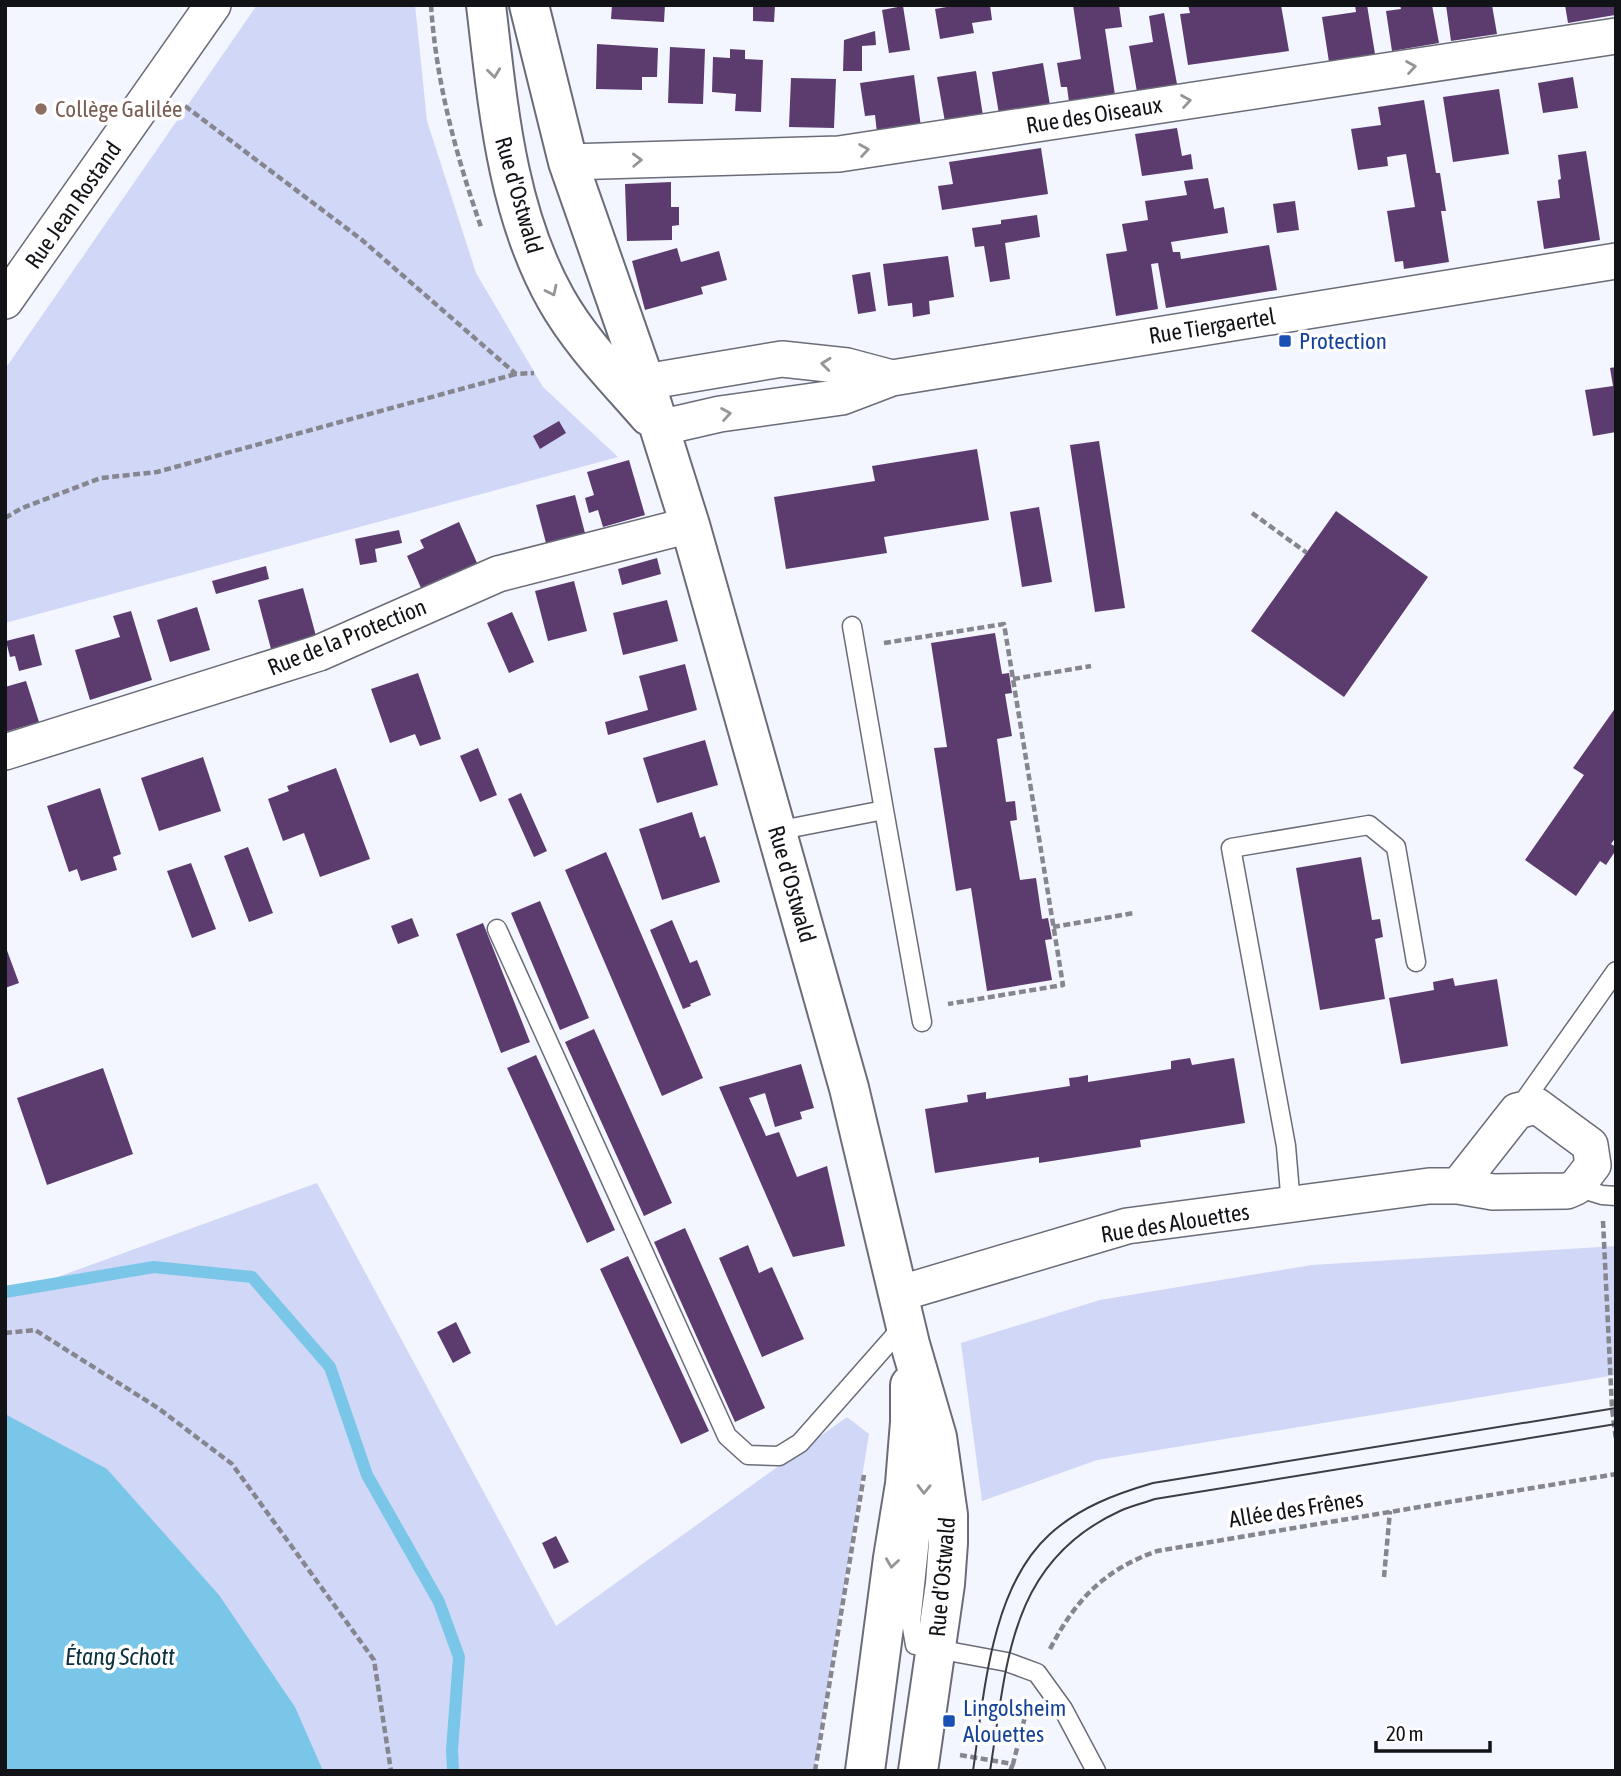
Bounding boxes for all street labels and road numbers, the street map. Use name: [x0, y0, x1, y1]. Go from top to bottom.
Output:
street label: Rue des Oiseaux: [1024, 91, 1164, 139]
street label: Rue d'Ostwald: [490, 134, 548, 256]
street label: Rue Jean Rostand: [20, 137, 126, 273]
street label: Rue Tiergaertel: [1147, 303, 1277, 349]
street label: Rue de la Protection: [264, 593, 430, 681]
street label: Rue d'Ostwald: [763, 823, 821, 945]
street label: Rue des Alouettes: [1099, 1198, 1251, 1248]
street label: Allée des Frênes: [1227, 1486, 1365, 1532]
street label: Rue d'Ostwald: [924, 1516, 960, 1638]

